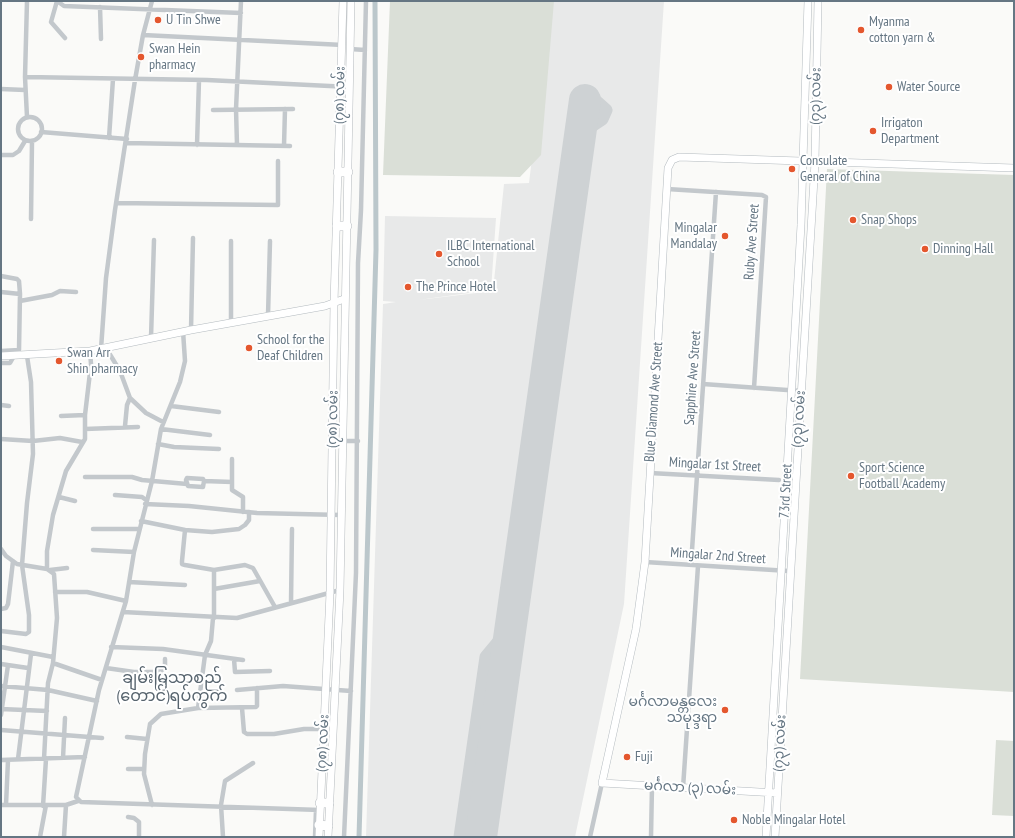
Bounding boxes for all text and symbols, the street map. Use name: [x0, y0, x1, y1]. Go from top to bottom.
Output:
place label: U Tin Shwe: [166, 12, 221, 28]
place label: Myanma cotton yarn &: [869, 14, 936, 46]
marker: U Tin Shwe: [153, 15, 163, 25]
marker: Myanma cotton yarn &: [856, 25, 866, 35]
place label: Swan Hein pharmacy: [149, 41, 200, 74]
marker: Swan Hein pharmacy: [136, 52, 146, 62]
street label: (၇၈) လမ်း: [331, 66, 349, 124]
street label: (၇၃) လမ်း: [807, 67, 825, 125]
place label: Water Source: [897, 79, 960, 95]
marker: Water Source: [884, 82, 894, 92]
place label: Irrigaton Department: [881, 115, 939, 148]
marker: Irrigaton Department: [868, 126, 878, 136]
place label: Consulate General of China: [800, 153, 880, 186]
marker: Consulate General of China: [787, 164, 797, 174]
street label: Ruby Ave Street: [741, 203, 763, 281]
place label: Snap Shops: [861, 212, 917, 228]
marker: Snap Shops: [848, 215, 858, 225]
place label: Mingalar Mandalay: [671, 220, 717, 252]
marker: Mingalar Mandalay: [720, 231, 730, 241]
place label: ILBC International School: [447, 238, 534, 270]
place label: Dinning Hall: [933, 241, 994, 257]
marker: Dinning Hall: [920, 244, 930, 254]
marker: ILBC International School: [434, 249, 444, 259]
place label: The Prince Hotel: [416, 279, 496, 295]
marker: The Prince Hotel: [403, 282, 413, 292]
street label: Sapphire Ave Street: [681, 330, 705, 426]
place label: School for the Deaf Children: [257, 332, 325, 364]
street label: Blue Diamond Ave Street: [641, 341, 667, 463]
marker: School for the Deaf Children: [244, 343, 254, 353]
place label: Swan Arr Shin pharmacy: [67, 345, 138, 378]
marker: Swan Arr Shin pharmacy: [54, 356, 64, 366]
street label: (၇၈) လမ်း: [324, 390, 342, 448]
street label: (၇၃) လမ်း: [789, 390, 809, 448]
street label: Mingalar 1st Street: [669, 454, 761, 476]
place label: Sport Science Football Academy: [859, 460, 945, 492]
street label: 73rd Street: [776, 463, 796, 519]
marker: Sport Science Football Academy: [846, 471, 856, 481]
street label: Mingalar 2nd Street: [670, 544, 766, 568]
district label: ချမ်းမြသာစည် (တောင်)ရပ်ကွက်: [117, 668, 227, 706]
place label: မင်္ဂလာမန္တလေး သမုဒ္ဒရာ: [629, 694, 717, 726]
marker: မင်္ဂလာမန္တလေး သမုဒ္ဒရာ: [720, 705, 730, 715]
street label: (၇၈) လမ်း: [313, 714, 333, 772]
street label: (၇၃) လမ်း: [770, 714, 790, 772]
place label: Fuji: [635, 749, 653, 765]
marker: Fuji: [622, 752, 632, 762]
street label: မင်္ဂလာ (၃) လမ်း: [644, 777, 736, 799]
place label: Noble Mingalar Hotel: [742, 812, 845, 828]
marker: Noble Mingalar Hotel: [729, 815, 739, 825]

